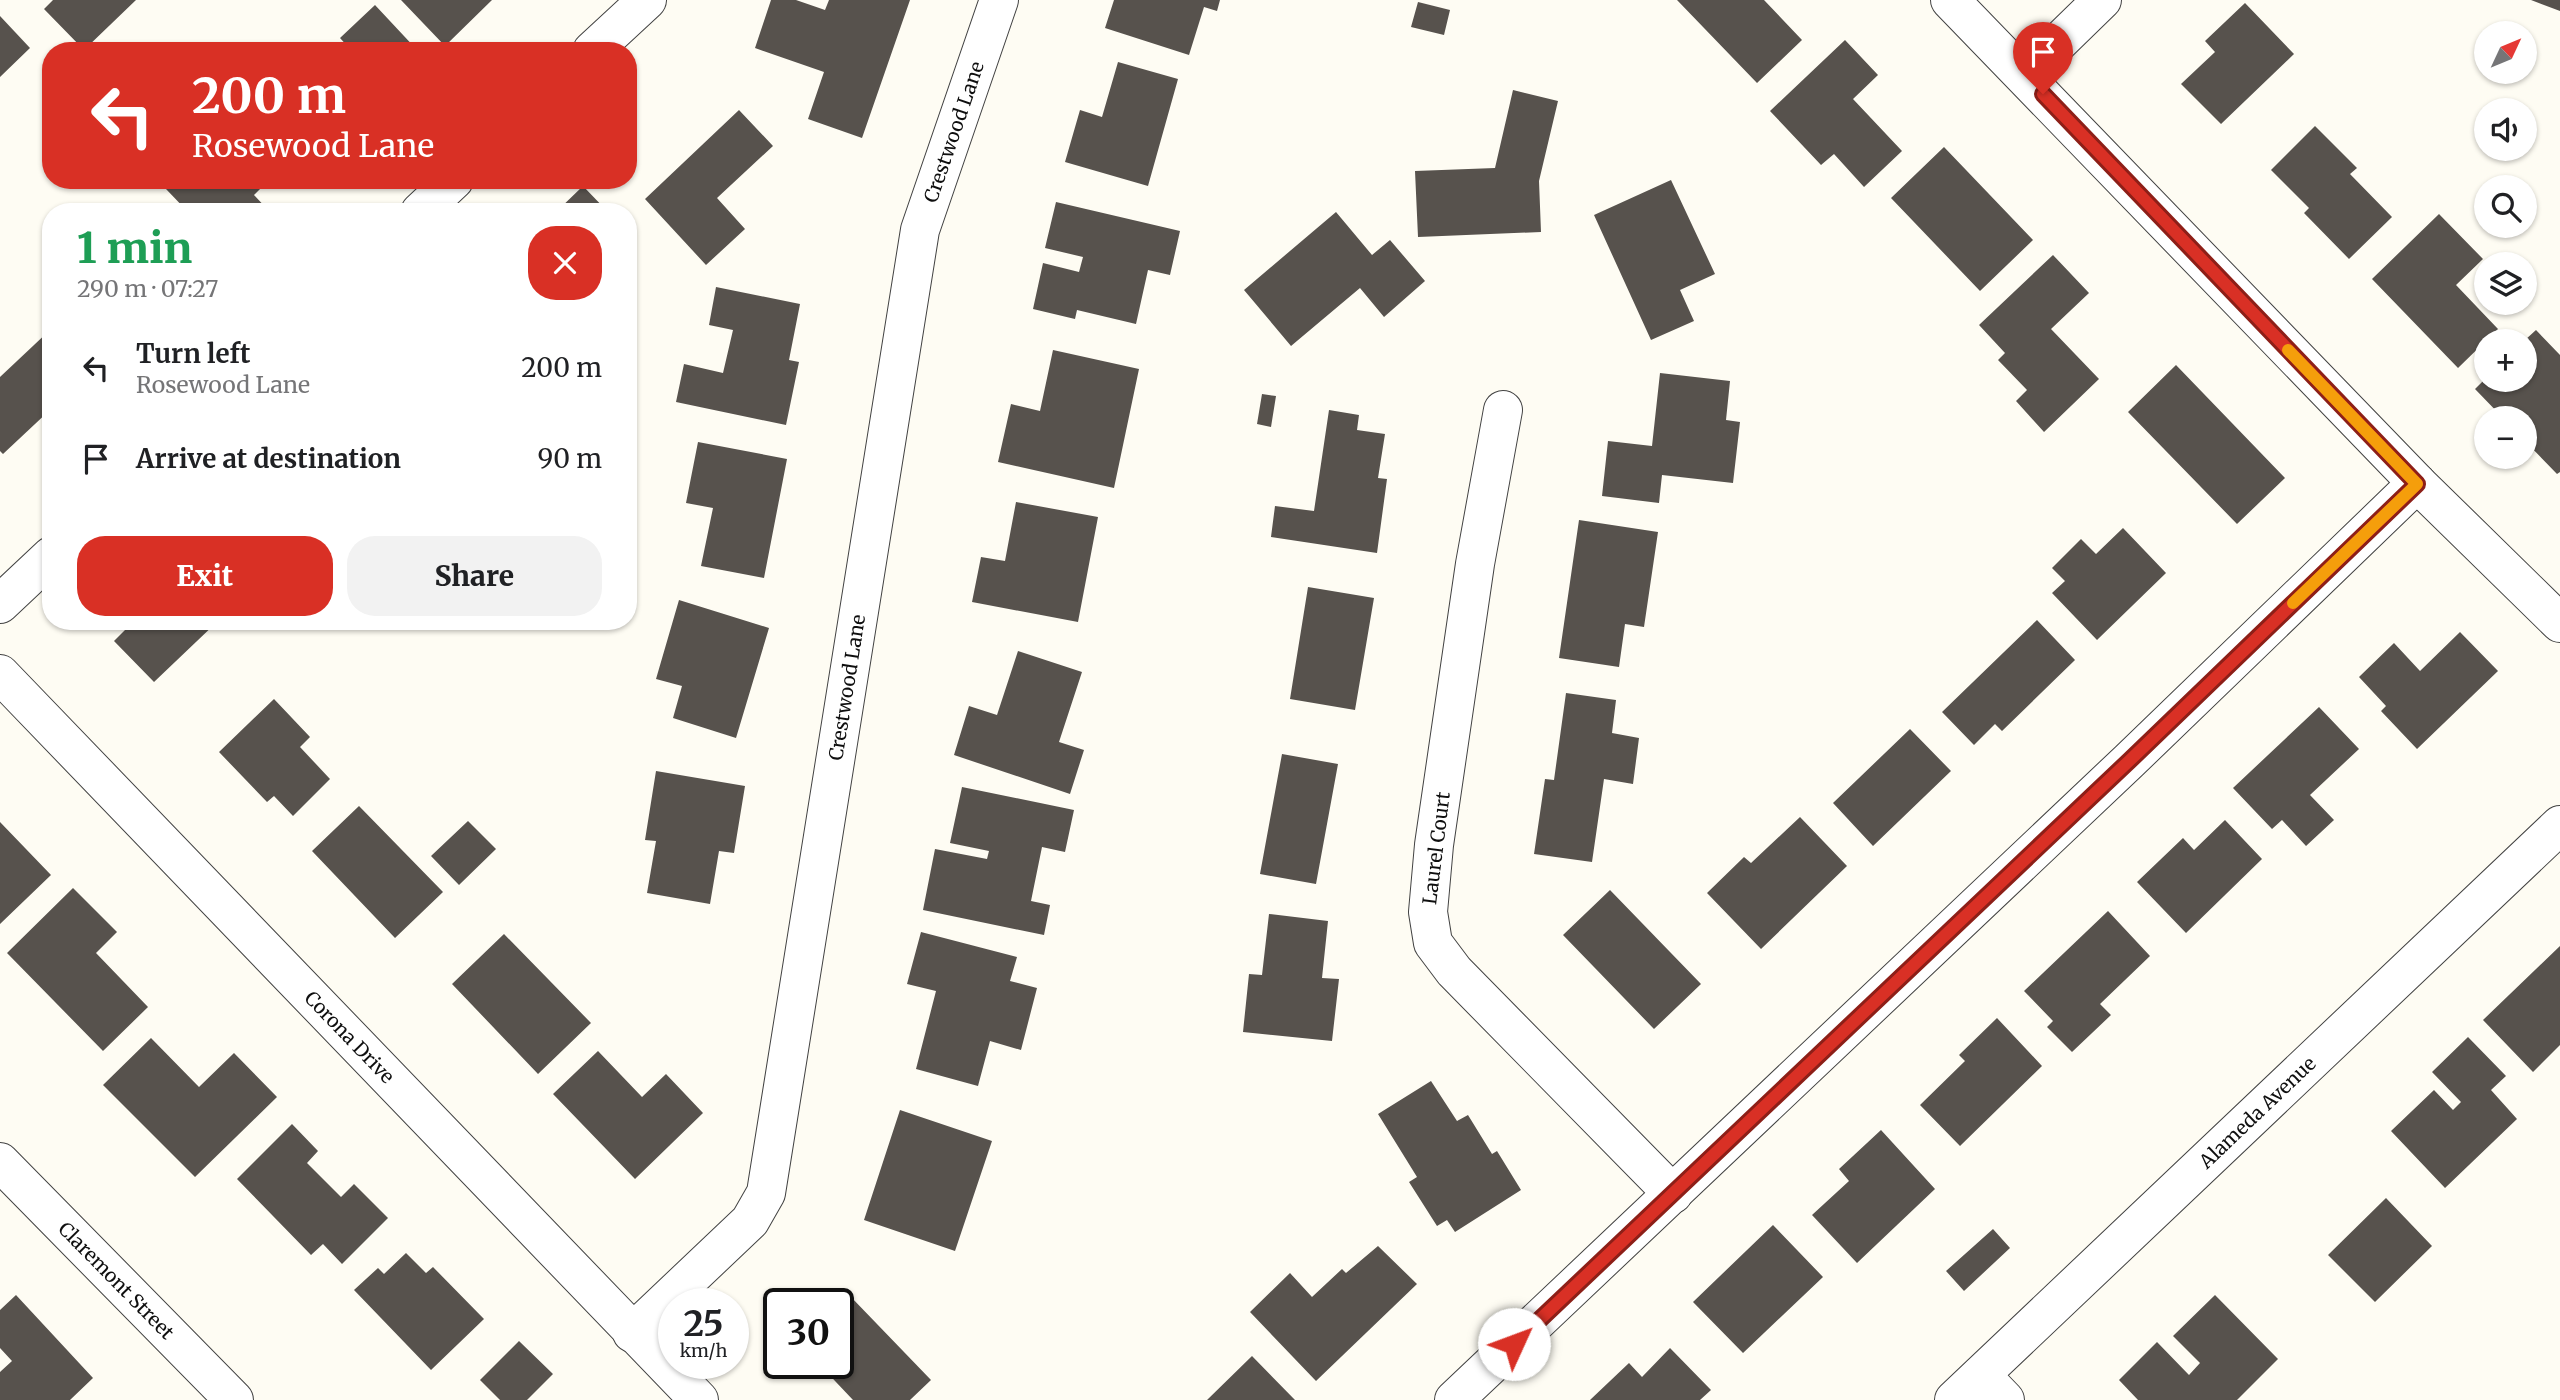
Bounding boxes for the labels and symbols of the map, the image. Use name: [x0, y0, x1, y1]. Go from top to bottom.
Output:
north arrow: [2474, 21, 2538, 84]
pin: [2013, 22, 2073, 94]
street label: Crestwood Lane: [918, 58, 989, 206]
street label: Crestwood Lane: [823, 612, 870, 762]
street label: Laurel Court: [1417, 790, 1455, 906]
street label: Corona Drive: [300, 986, 400, 1088]
street label: Alameda Avenue: [2193, 1051, 2321, 1174]
street label: Claremont Street: [53, 1217, 180, 1344]
speed limit sign: 30: [763, 1288, 854, 1379]
position arrow: [1477, 1307, 1551, 1381]

